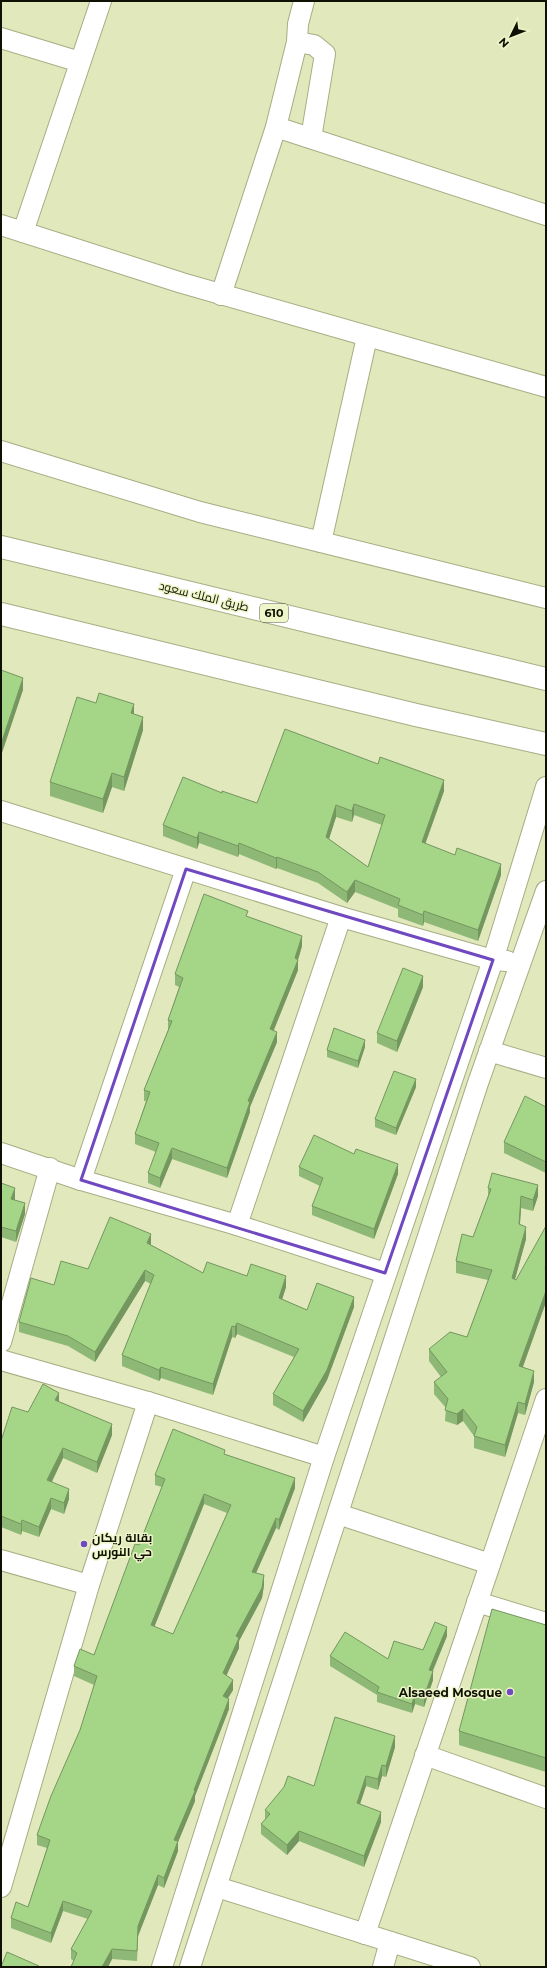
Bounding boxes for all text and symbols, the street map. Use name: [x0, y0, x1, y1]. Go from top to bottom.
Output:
north arrow: [491, 16, 531, 56]
text: N: [496, 35, 512, 51]
street label: طريق الملك سعود: [157, 578, 251, 614]
road number: 610: [260, 604, 288, 622]
place label: بقالة ريكان حي النورس: [92, 1530, 152, 1562]
marker: بقالة ريكان حي النورس: [79, 1539, 89, 1549]
place label: Alsaeed Mosque: [398, 1685, 502, 1700]
marker: Alsaeed Mosque: [505, 1687, 515, 1697]

